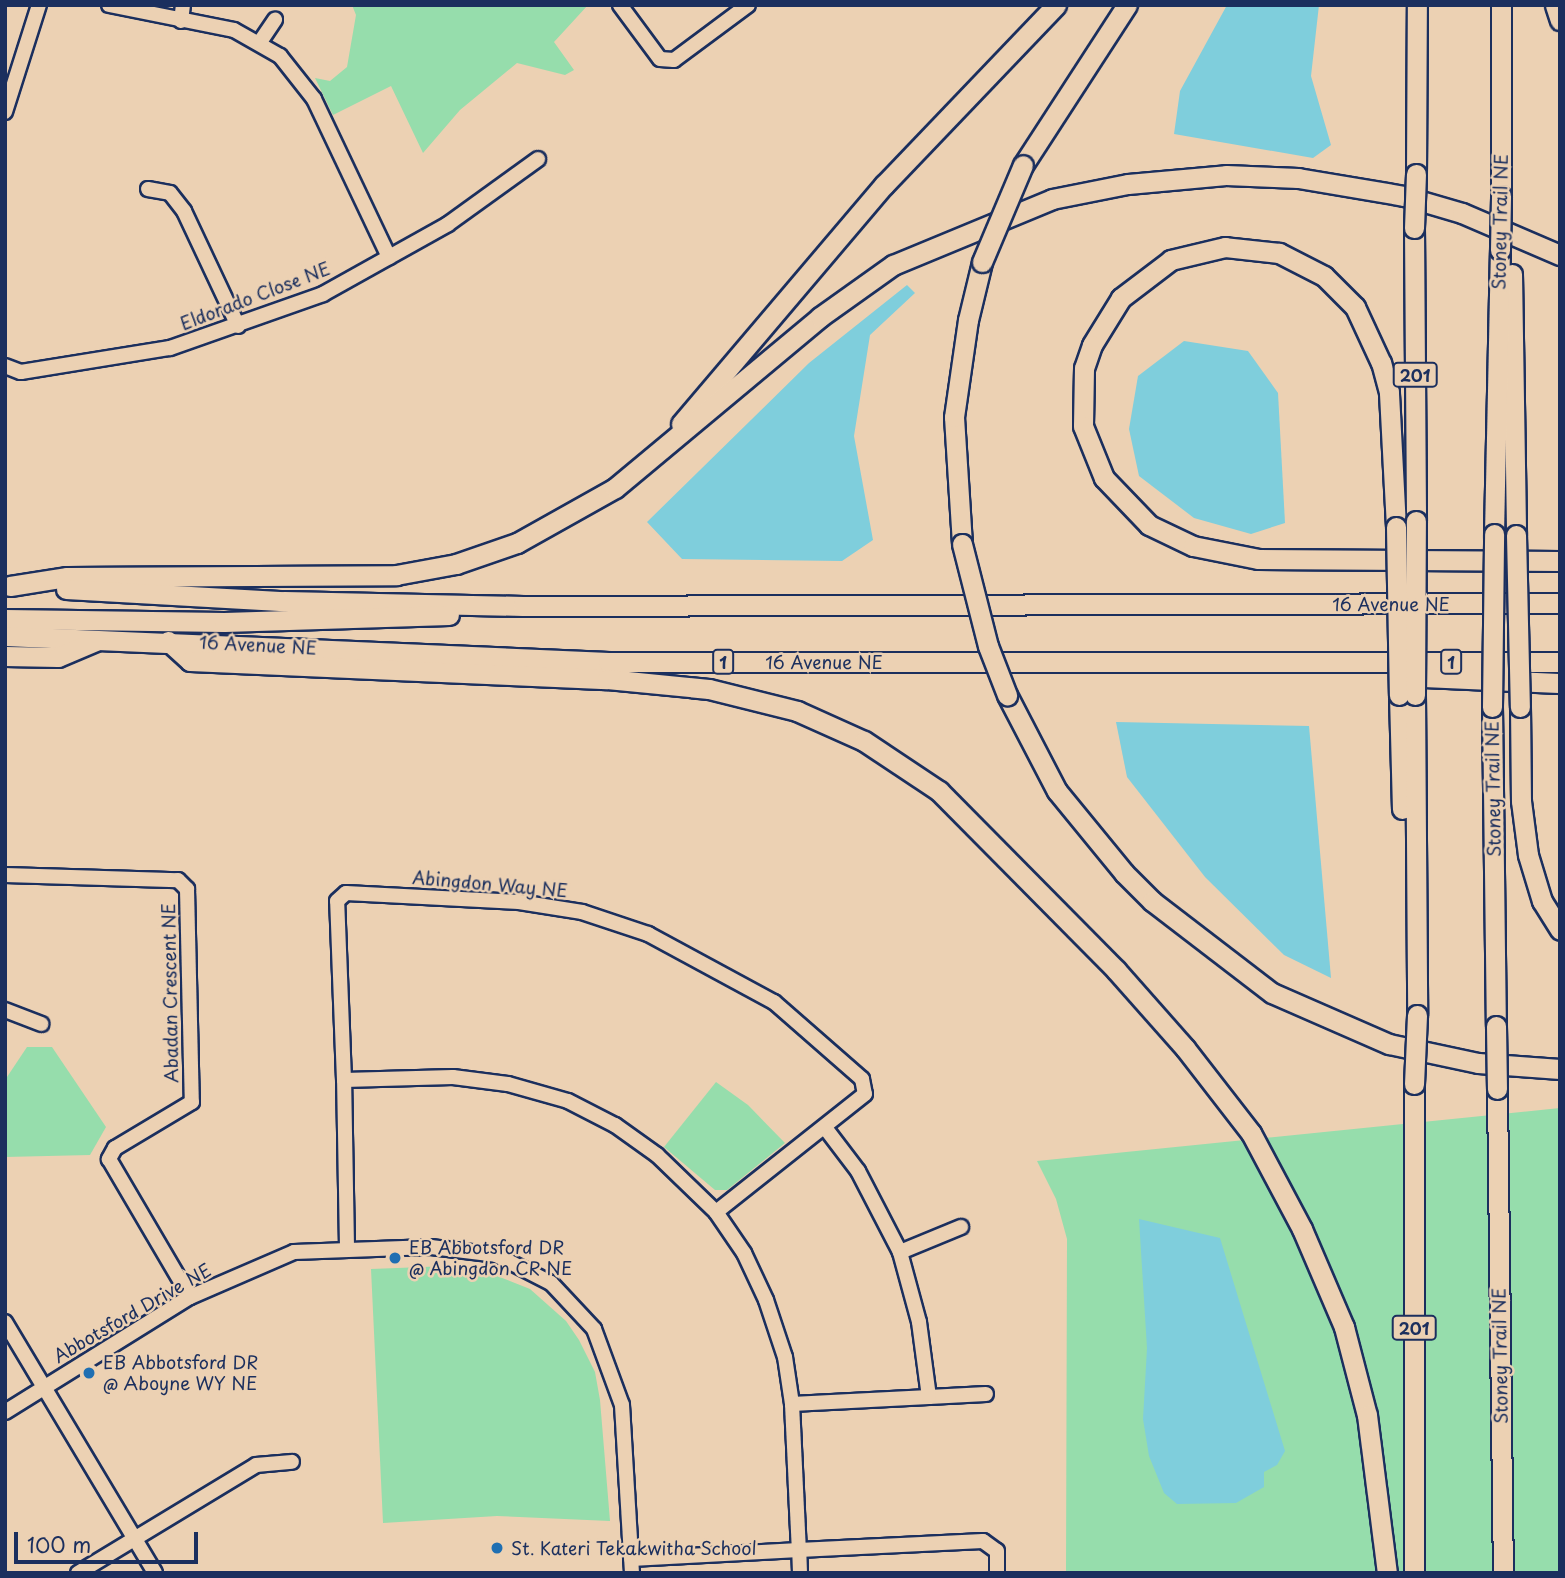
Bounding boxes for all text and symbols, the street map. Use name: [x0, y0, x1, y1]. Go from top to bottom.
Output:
street label: Stoney Trail NE: [1488, 153, 1512, 291]
street label: Eldorado Close NE: [177, 257, 333, 335]
road number: 201: [1392, 362, 1438, 388]
street label: 16 Avenue NE: [1331, 593, 1451, 615]
street label: 16 Avenue NE: [198, 631, 318, 659]
road number: 1: [711, 650, 735, 674]
road number: 1: [1439, 650, 1463, 674]
street label: 16 Avenue NE: [764, 651, 884, 673]
street label: Stoney Trail NE: [1481, 720, 1505, 858]
street label: Abingdon Way NE: [411, 866, 569, 902]
street label: Abadan Crescent NE: [158, 902, 182, 1084]
place label: EB Abbotsford DR @ Abingdon CR NE: [409, 1237, 574, 1280]
marker: EB Abbotsford DR @ Abingdon CR NE: [387, 1250, 403, 1266]
street label: Abbotsford Drive NE: [49, 1259, 215, 1367]
street label: Stoney Trail NE: [1488, 1287, 1512, 1425]
road number: 201: [1391, 1316, 1437, 1340]
place label: EB Abbotsford DR @ Aboyne WY NE: [103, 1352, 261, 1394]
marker: EB Abbotsford DR @ Aboyne WY NE: [81, 1365, 97, 1381]
scale bar: [18, 1518, 201, 1562]
text: 100 m: [27, 1528, 91, 1560]
place label: St. Kateri Tekakwitha School: [511, 1537, 760, 1559]
marker: St. Kateri Tekakwitha School: [489, 1540, 505, 1556]

